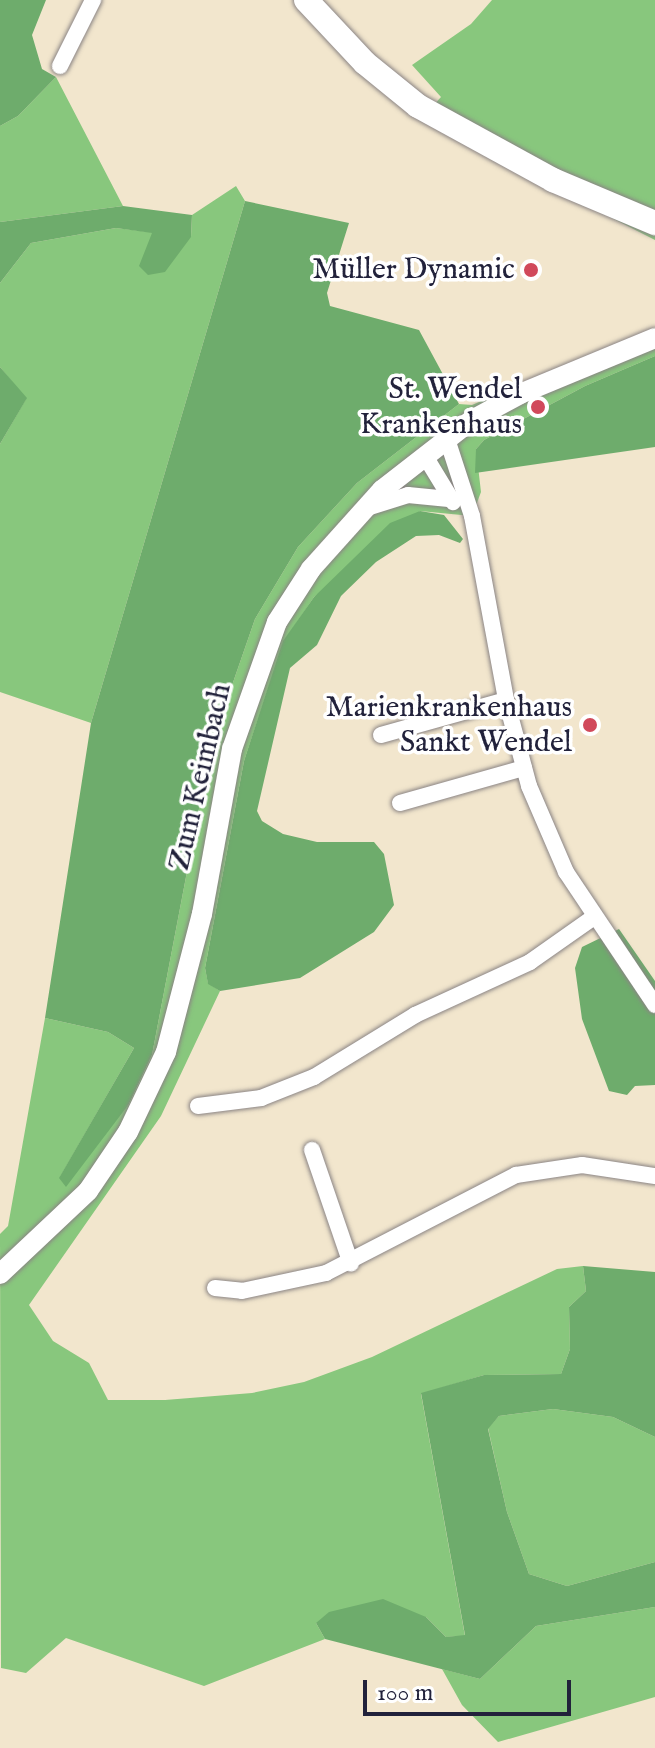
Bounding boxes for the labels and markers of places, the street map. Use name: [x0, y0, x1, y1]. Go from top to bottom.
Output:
place label: Müller Dynamic: [312, 252, 515, 288]
marker: Müller Dynamic: [522, 261, 540, 279]
place label: St. Wendel Krankenhaus: [360, 372, 522, 442]
marker: St. Wendel Krankenhaus: [529, 398, 547, 416]
place label: Marienkrankenhaus Sankt Wendel: [326, 690, 572, 760]
marker: Marienkrankenhaus Sankt Wendel: [579, 714, 601, 736]

